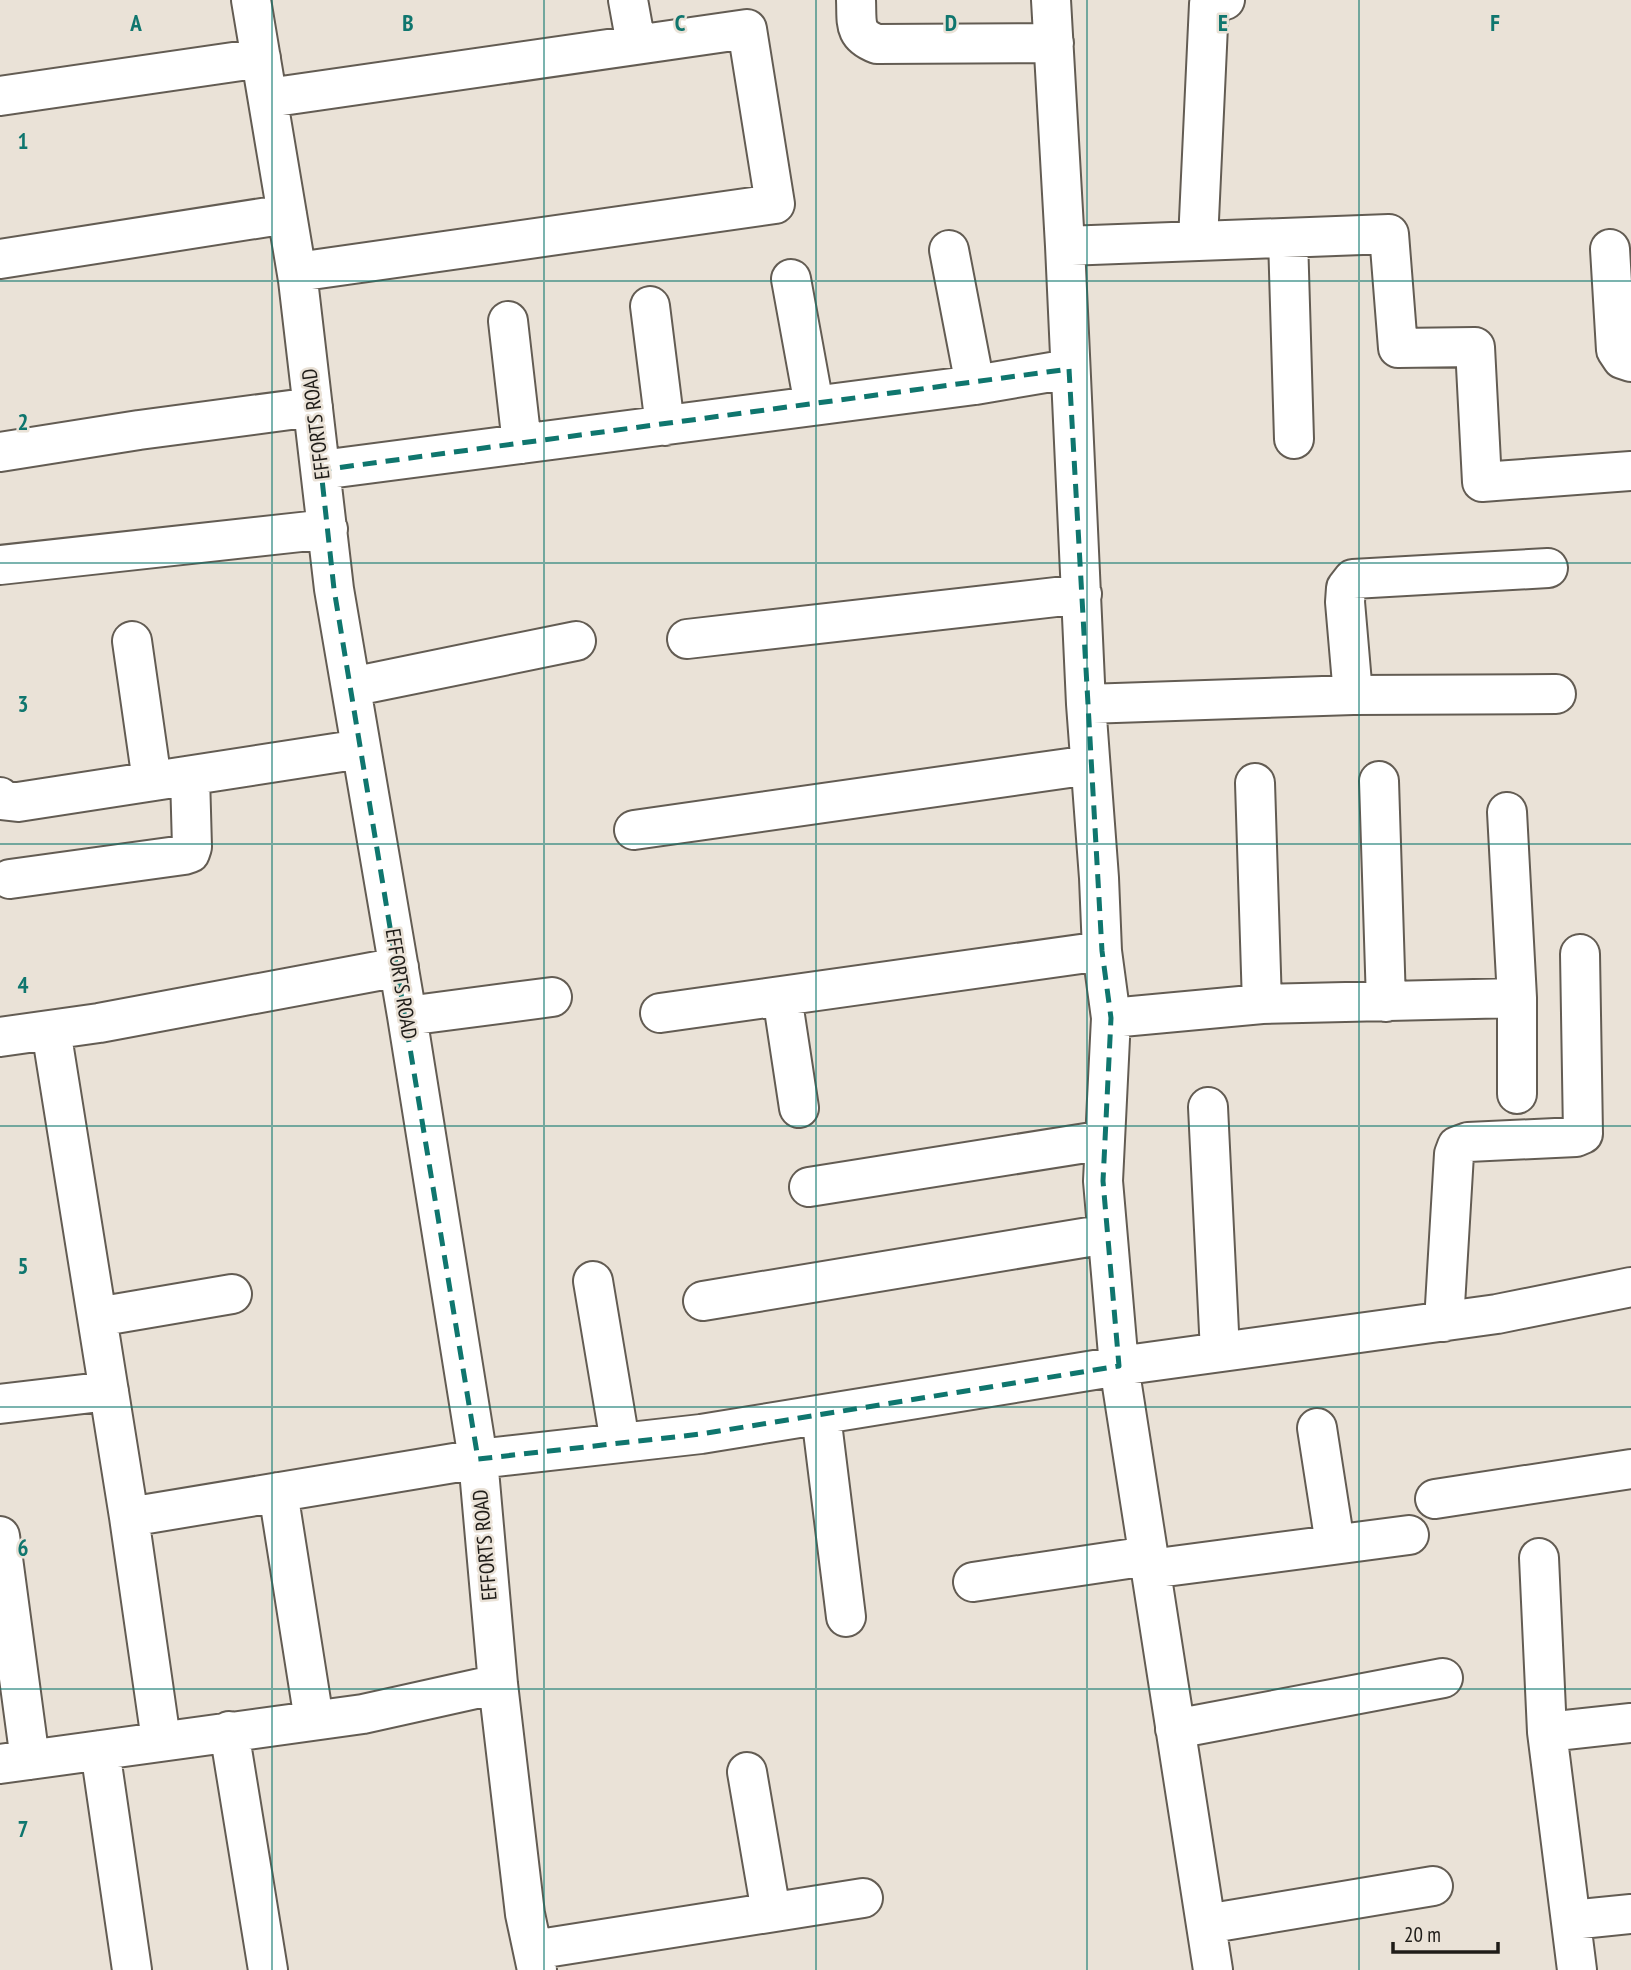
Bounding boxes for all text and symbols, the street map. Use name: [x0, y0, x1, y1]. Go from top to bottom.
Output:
text: A: [129, 8, 142, 37]
text: B: [402, 8, 414, 37]
text: C: [675, 8, 686, 37]
text: D: [945, 8, 957, 37]
text: E: [1218, 8, 1228, 37]
text: F: [1490, 8, 1500, 37]
text: 1: [18, 126, 29, 155]
street label: EFFORTS ROAD: [295, 367, 336, 481]
text: 2: [18, 407, 29, 436]
text: 3: [18, 689, 29, 718]
street label: EFFORTS ROAD: [379, 927, 424, 1041]
text: 4: [18, 970, 29, 999]
text: 5: [18, 1251, 29, 1280]
street label: EFFORTS ROAD: [466, 1488, 503, 1602]
text: 6: [18, 1533, 29, 1562]
text: 7: [18, 1814, 29, 1843]
scale bar: [1393, 1910, 1498, 1954]
text: 20 m: [1404, 1921, 1441, 1948]

